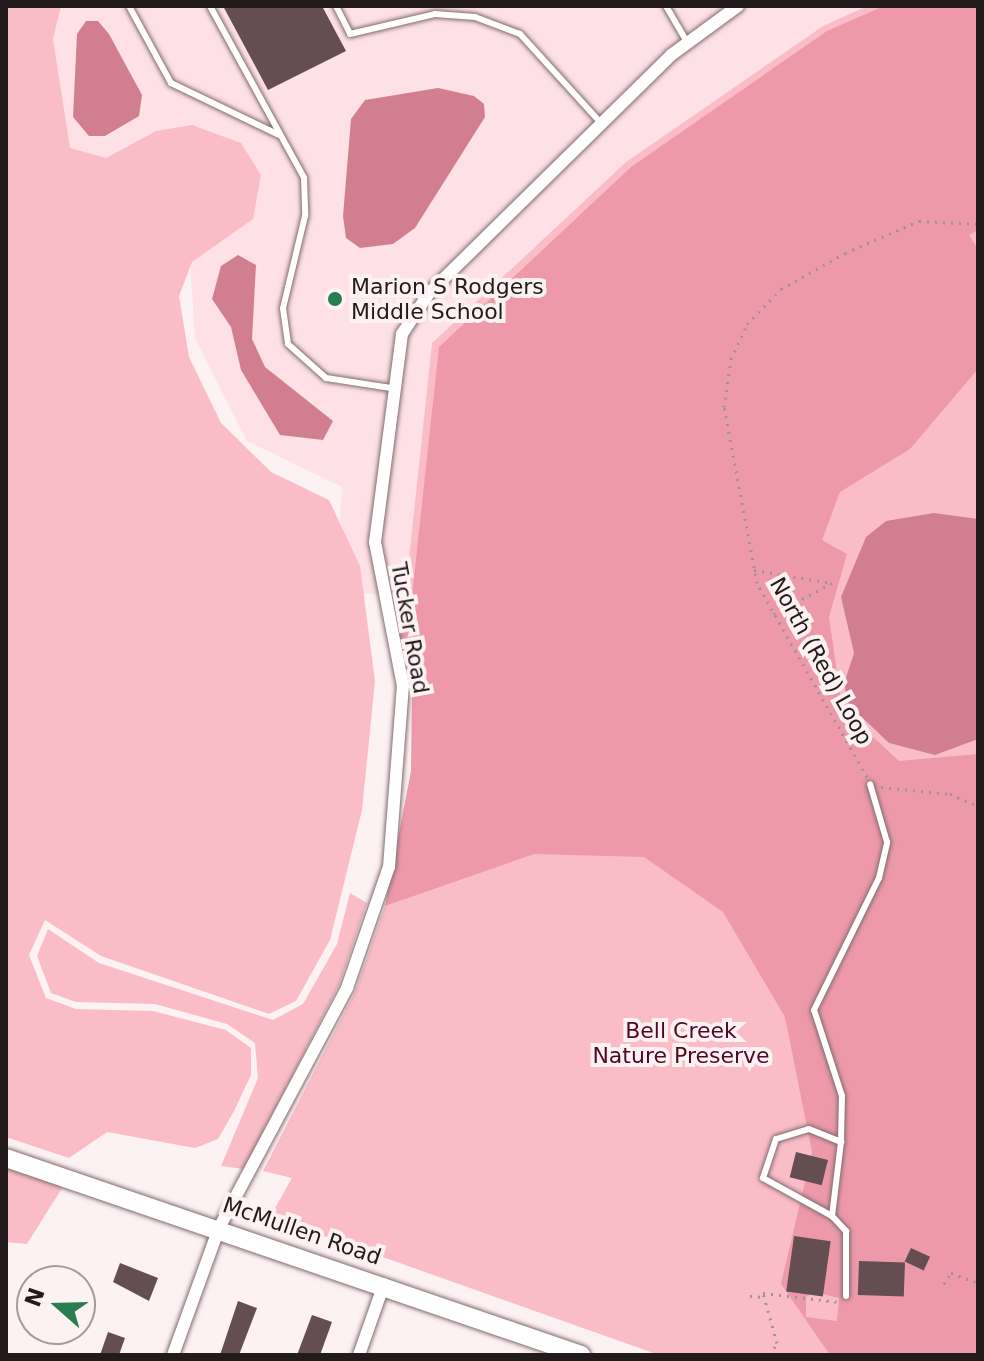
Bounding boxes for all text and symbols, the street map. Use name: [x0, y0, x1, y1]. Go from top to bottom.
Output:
place label: Marion S Rodgers Middle School: [351, 273, 544, 324]
marker: Marion S Rodgers Middle School: [326, 290, 344, 308]
street label: Tucker Road: [385, 560, 435, 696]
street label: North (Red) Loop: [764, 573, 878, 749]
park label: Bell Creek Nature Preserve: [592, 1017, 770, 1068]
street label: McMullen Road: [219, 1192, 385, 1270]
north arrow: [16, 1265, 96, 1345]
text: N: [20, 1284, 50, 1310]

